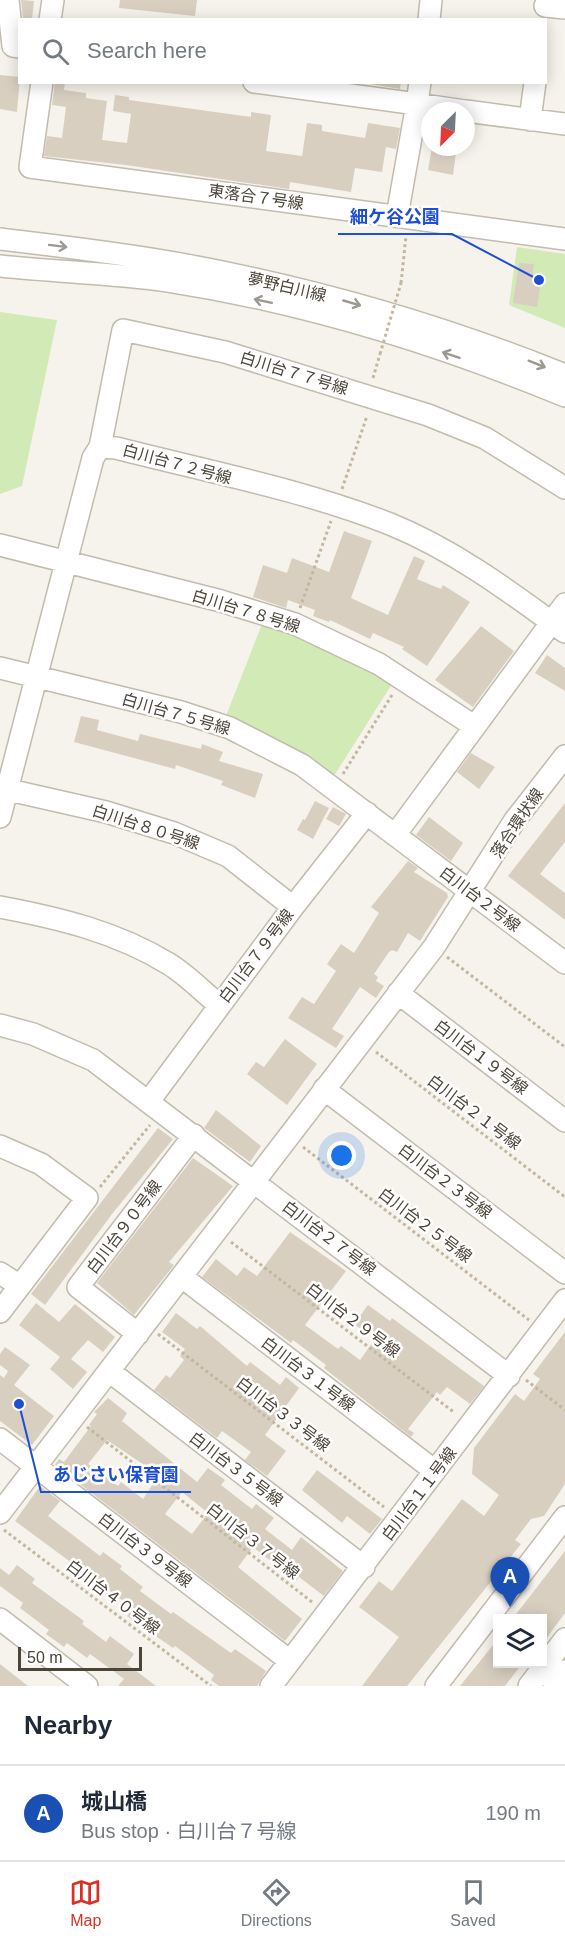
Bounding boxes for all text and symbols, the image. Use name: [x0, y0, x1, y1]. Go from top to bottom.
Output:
search box: [18, 18, 547, 84]
icon: search: [39, 35, 72, 68]
text: Search here: [87, 38, 207, 63]
north arrow: [421, 102, 475, 156]
street label: 東落合７号線: [207, 182, 305, 212]
callout: 細ケ谷公園: [338, 198, 452, 234]
text: 細ケ谷公園: [350, 207, 440, 227]
one-way arrow: [48, 241, 67, 252]
street label: 夢野白川線: [246, 270, 328, 304]
one-way arrow: [254, 295, 274, 306]
one-way arrow: [342, 298, 361, 310]
street label: 白川台７７号線: [238, 348, 350, 398]
one-way arrow: [442, 348, 461, 359]
one-way arrow: [528, 359, 546, 370]
street label: 白川台７２号線: [121, 441, 233, 487]
street label: 白川台７８号線: [190, 586, 302, 636]
street label: 白川台７５号線: [120, 690, 232, 738]
street label: 落合環状線: [488, 785, 546, 861]
street label: 白川台８０号線: [90, 802, 202, 852]
street label: 白川台２号線: [437, 863, 523, 935]
street label: 白川台７９号線: [216, 906, 296, 1006]
street label: 白川台１９号線: [431, 1017, 531, 1097]
street label: 白川台２１号線: [424, 1072, 524, 1152]
your location: [327, 1141, 356, 1170]
street label: 白川台２３号線: [395, 1141, 495, 1221]
street label: 白川台９０号線: [84, 1177, 164, 1277]
street label: 白川台２５号線: [375, 1185, 475, 1265]
street label: 白川台２７号線: [279, 1198, 379, 1278]
street label: 白川台２９号線: [303, 1280, 403, 1360]
street label: 白川台３１号線: [258, 1334, 358, 1414]
street label: 白川台３３号線: [233, 1374, 333, 1454]
street label: 白川台３５号線: [186, 1429, 286, 1509]
street label: 白川台１１号線: [379, 1444, 459, 1544]
callout: あじさい保育園: [41, 1456, 191, 1492]
text: あじさい保育園: [53, 1465, 179, 1485]
street label: 白川台３７号線: [204, 1500, 302, 1582]
street label: 白川台３９号線: [95, 1510, 195, 1590]
street label: 白川台４０号線: [63, 1557, 163, 1637]
pin: A: [490, 1558, 530, 1607]
map controls: [493, 1614, 547, 1668]
button: layers: [493, 1614, 547, 1668]
scale bar: [18, 1644, 142, 1672]
text: 50 m: [27, 1649, 63, 1666]
text: Nearby: [24, 1710, 112, 1740]
text: 城山橋: [81, 1789, 147, 1814]
text: A: [36, 1802, 51, 1824]
text: 190 m: [485, 1802, 541, 1824]
text: Bus stop · 白川台７号線: [81, 1820, 297, 1842]
tab: Map: [69, 1876, 102, 1930]
tab: Directions: [241, 1876, 312, 1930]
tab: Saved: [450, 1876, 496, 1930]

